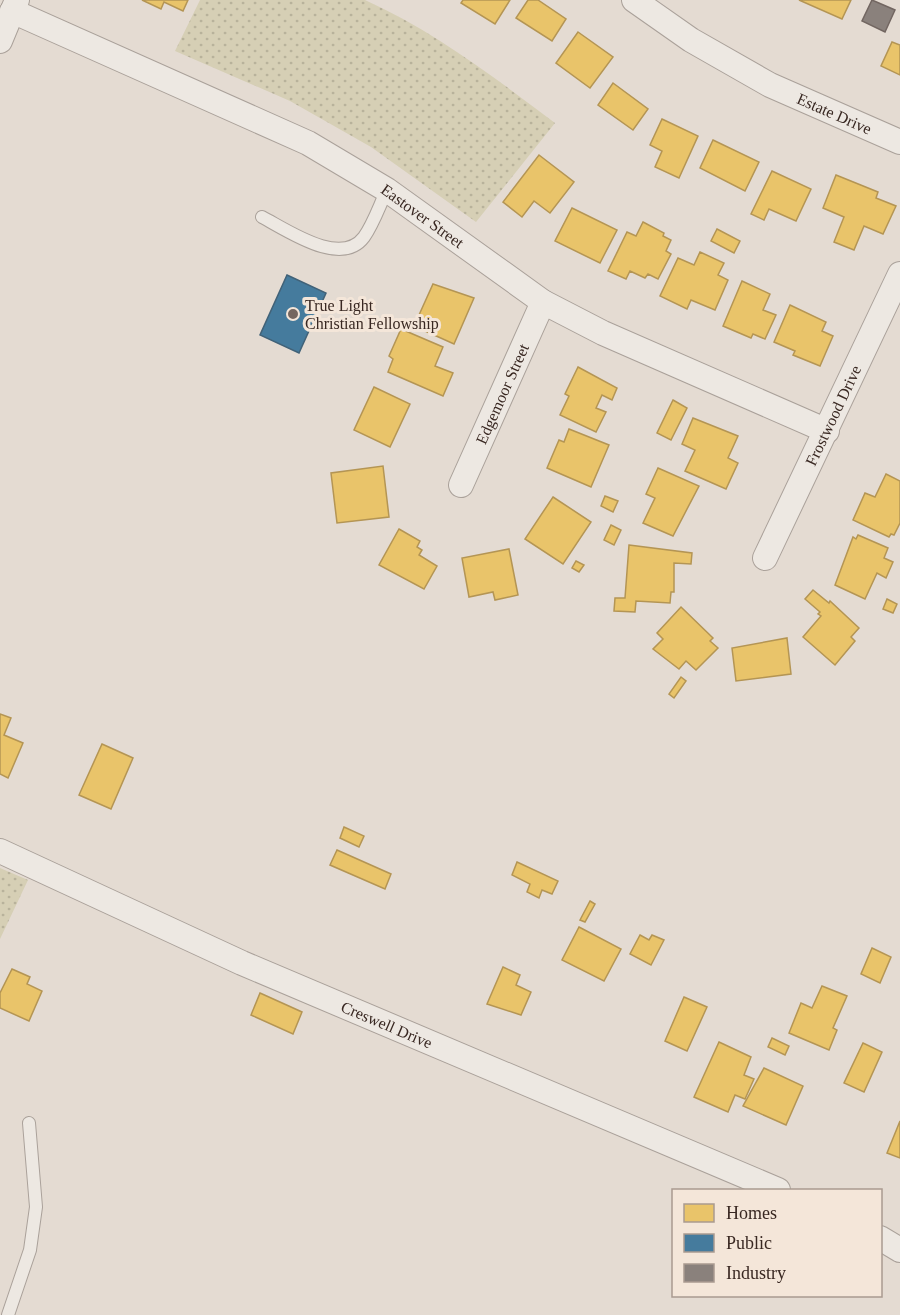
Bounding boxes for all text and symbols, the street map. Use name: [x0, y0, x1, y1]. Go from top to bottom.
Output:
street label: Estate Drive: [794, 90, 874, 138]
street label: Eastover Street: [378, 181, 467, 252]
place label: True Light Christian Fellowship: [305, 297, 439, 333]
marker: True Light Christian Fellowship: [286, 307, 300, 321]
street label: Edgemoor Street: [473, 341, 532, 447]
street label: Frostwood Drive: [802, 363, 864, 468]
street label: Creswell Drive: [339, 998, 435, 1052]
legend: [672, 1189, 882, 1297]
text: Homes: [726, 1203, 777, 1223]
text: Public: [726, 1233, 772, 1253]
text: Industry: [726, 1263, 786, 1283]

